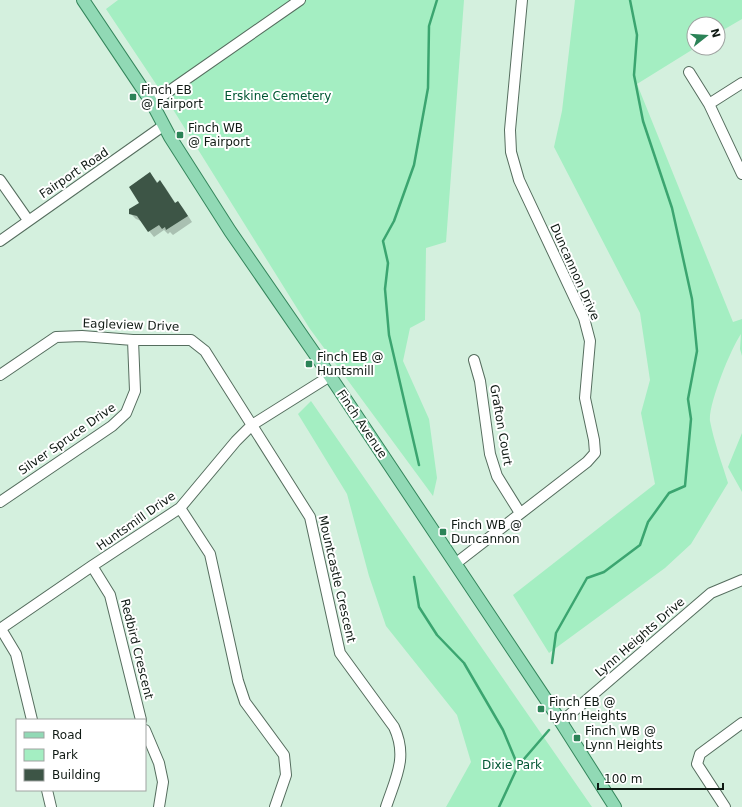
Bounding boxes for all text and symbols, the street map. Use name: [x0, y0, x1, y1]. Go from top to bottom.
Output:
north arrow: [686, 16, 726, 56]
text: N: [708, 27, 723, 40]
place label: Finch EB @ Fairport: [141, 83, 203, 111]
park label: Erskine Cemetery: [225, 89, 331, 103]
marker: Finch EB @ Fairport: [128, 92, 138, 102]
place label: Finch WB @ Fairport: [188, 121, 250, 149]
marker: Finch WB @ Fairport: [175, 130, 185, 140]
street label: Fairport Road: [37, 145, 111, 201]
street label: Duncannon Drive: [547, 221, 603, 323]
street label: Eagleview Drive: [82, 316, 180, 334]
place label: Finch EB @ Huntsmill: [317, 350, 384, 378]
marker: Finch EB @ Huntsmill: [304, 359, 314, 369]
street label: Grafton Court: [487, 383, 515, 467]
street label: Finch Avenue: [334, 387, 390, 461]
street label: Silver Spruce Drive: [16, 400, 118, 478]
street label: Huntsmill Drive: [94, 489, 178, 553]
street label: Mountcastle Crescent: [316, 514, 359, 644]
place label: Finch WB @ Duncannon: [451, 518, 522, 546]
marker: Finch WB @ Duncannon: [438, 527, 448, 537]
street label: Lynn Heights Drive: [593, 595, 687, 679]
street label: Redbird Crescent: [118, 597, 156, 701]
place label: Finch EB @ Lynn Heights: [549, 695, 627, 723]
marker: Finch EB @ Lynn Heights: [536, 704, 546, 714]
legend: [16, 719, 146, 791]
place label: Finch WB @ Lynn Heights: [585, 724, 663, 752]
text: Road: [52, 728, 82, 742]
marker: Finch WB @ Lynn Heights: [572, 733, 582, 743]
text: Park: [52, 748, 78, 762]
park label: Dixie Park: [482, 758, 542, 772]
scale bar: [598, 765, 723, 791]
text: Building: [52, 768, 101, 782]
text: 100 m: [604, 772, 642, 786]

